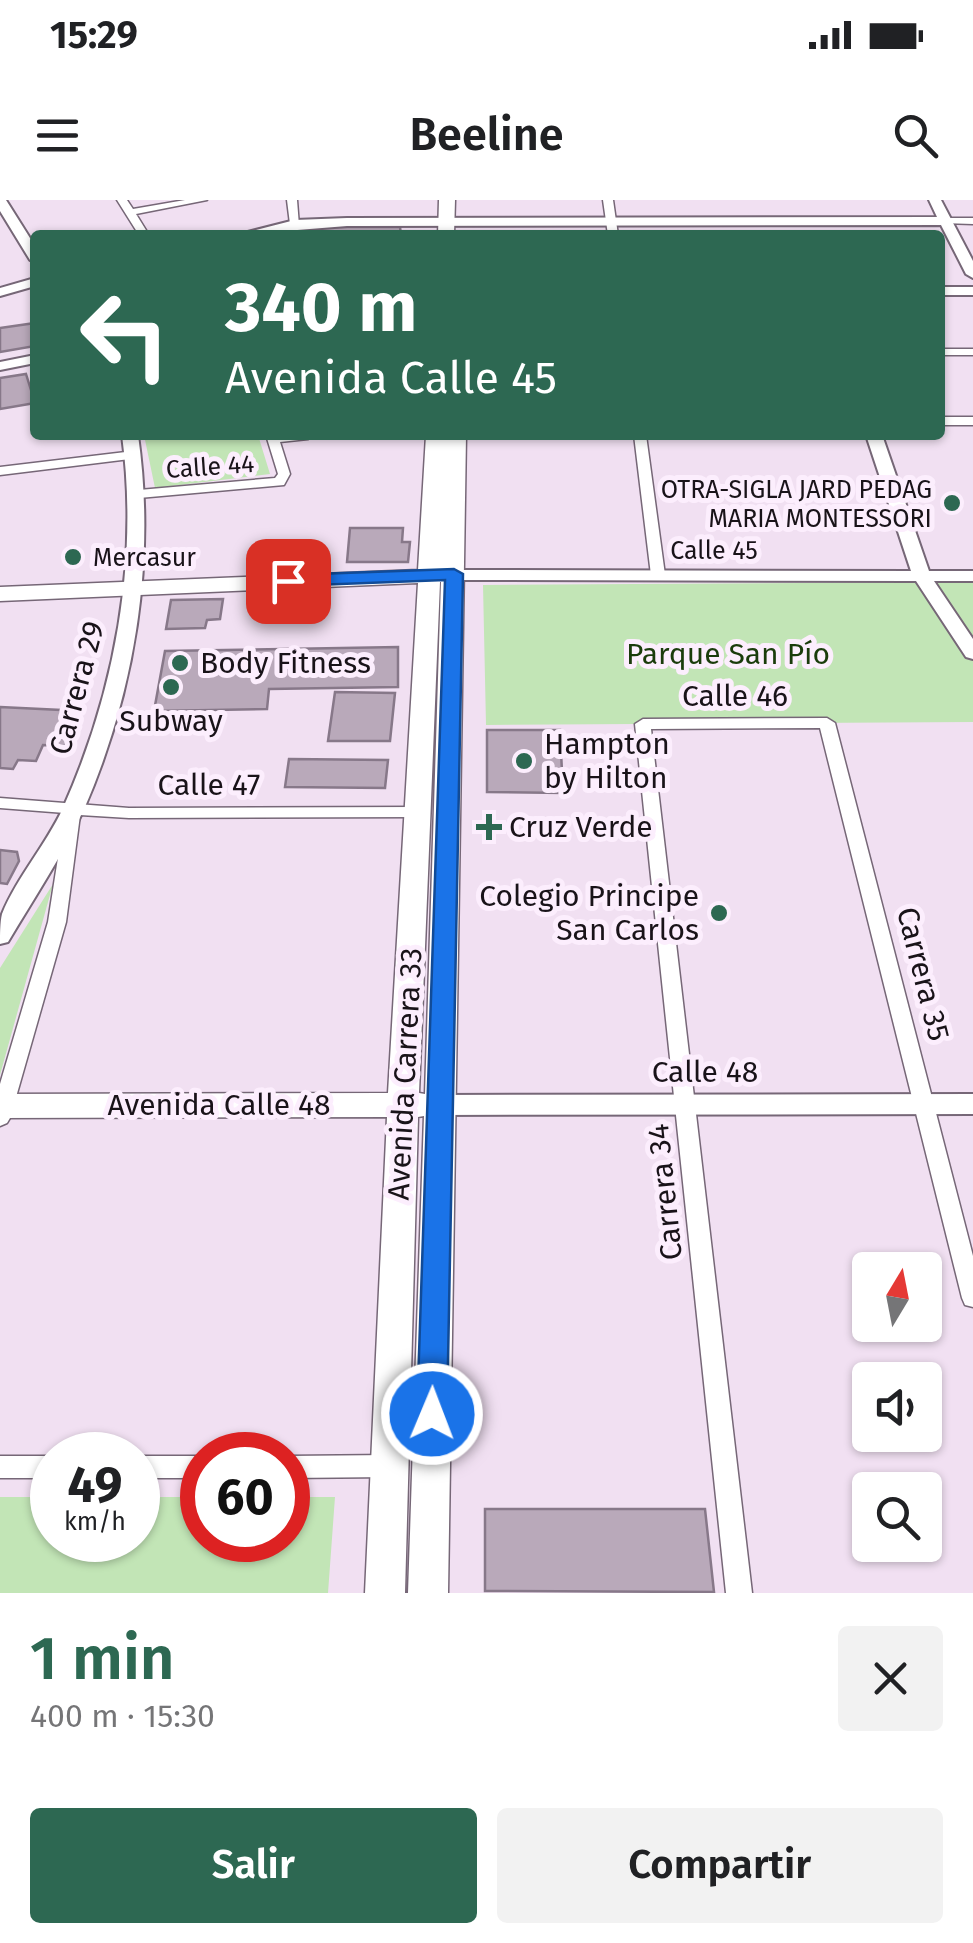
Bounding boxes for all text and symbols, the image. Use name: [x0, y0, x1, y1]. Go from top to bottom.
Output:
text: 15:29: [50, 12, 138, 58]
icon: menu: [30, 108, 85, 163]
text: Beeline: [409, 108, 564, 162]
icon: search: [888, 108, 943, 163]
text: 340 m: [225, 266, 418, 350]
icon: left: [60, 270, 190, 400]
text: Avenida Calle 45: [225, 351, 557, 405]
street label: Calle 44: [165, 449, 255, 485]
place label: OTRA-SIGLA JARD PEDAG MARIA MONTESSORI: [661, 475, 932, 534]
marker: OTRA-SIGLA JARD PEDAG MARIA MONTESSORI: [941, 492, 963, 514]
street label: Calle 45: [670, 536, 758, 566]
pin: [246, 539, 331, 624]
place label: Mercasur: [93, 543, 196, 573]
marker: Mercasur: [62, 546, 84, 568]
icon: arrive: [261, 554, 316, 609]
street label: Carrera 29: [42, 617, 112, 759]
park label: Parque San Pío: [626, 636, 830, 672]
place label: Body Fitness: [200, 645, 371, 681]
marker: Body Fitness: [169, 652, 191, 674]
marker: Subway: [160, 676, 182, 698]
street label: Calle 46: [682, 678, 788, 714]
place label: Subway: [119, 703, 223, 739]
place label: Hampton by Hilton: [544, 726, 670, 796]
marker: Hampton by Hilton: [513, 750, 535, 772]
street label: Calle 47: [158, 767, 260, 803]
place label: Cruz Verde: [509, 809, 653, 845]
marker: Cruz Verde: [478, 816, 500, 838]
place label: Colegio Principe San Carlos: [479, 878, 699, 948]
marker: Colegio Principe San Carlos: [708, 902, 730, 924]
street label: Carrera 35: [889, 904, 957, 1044]
street label: Avenida Carrera 33: [380, 947, 430, 1201]
street label: Calle 48: [652, 1054, 758, 1090]
street label: Avenida Calle 48: [107, 1087, 331, 1123]
street label: Carrera 34: [640, 1122, 690, 1262]
north arrow: [852, 1252, 942, 1342]
map controls: [852, 1252, 942, 1562]
position arrow: [380, 1362, 484, 1466]
button: sound: [852, 1362, 942, 1452]
speed limit sign: 60: [180, 1432, 310, 1562]
text: 49: [67, 1455, 123, 1515]
button: search: [852, 1472, 942, 1562]
text: km/h: [64, 1507, 126, 1537]
text: 1 min: [30, 1623, 175, 1695]
button: close: [838, 1626, 943, 1731]
text: 400 m · 15:30: [30, 1697, 215, 1735]
button: Salir: [30, 1808, 477, 1923]
button: Compartir: [497, 1808, 943, 1923]

